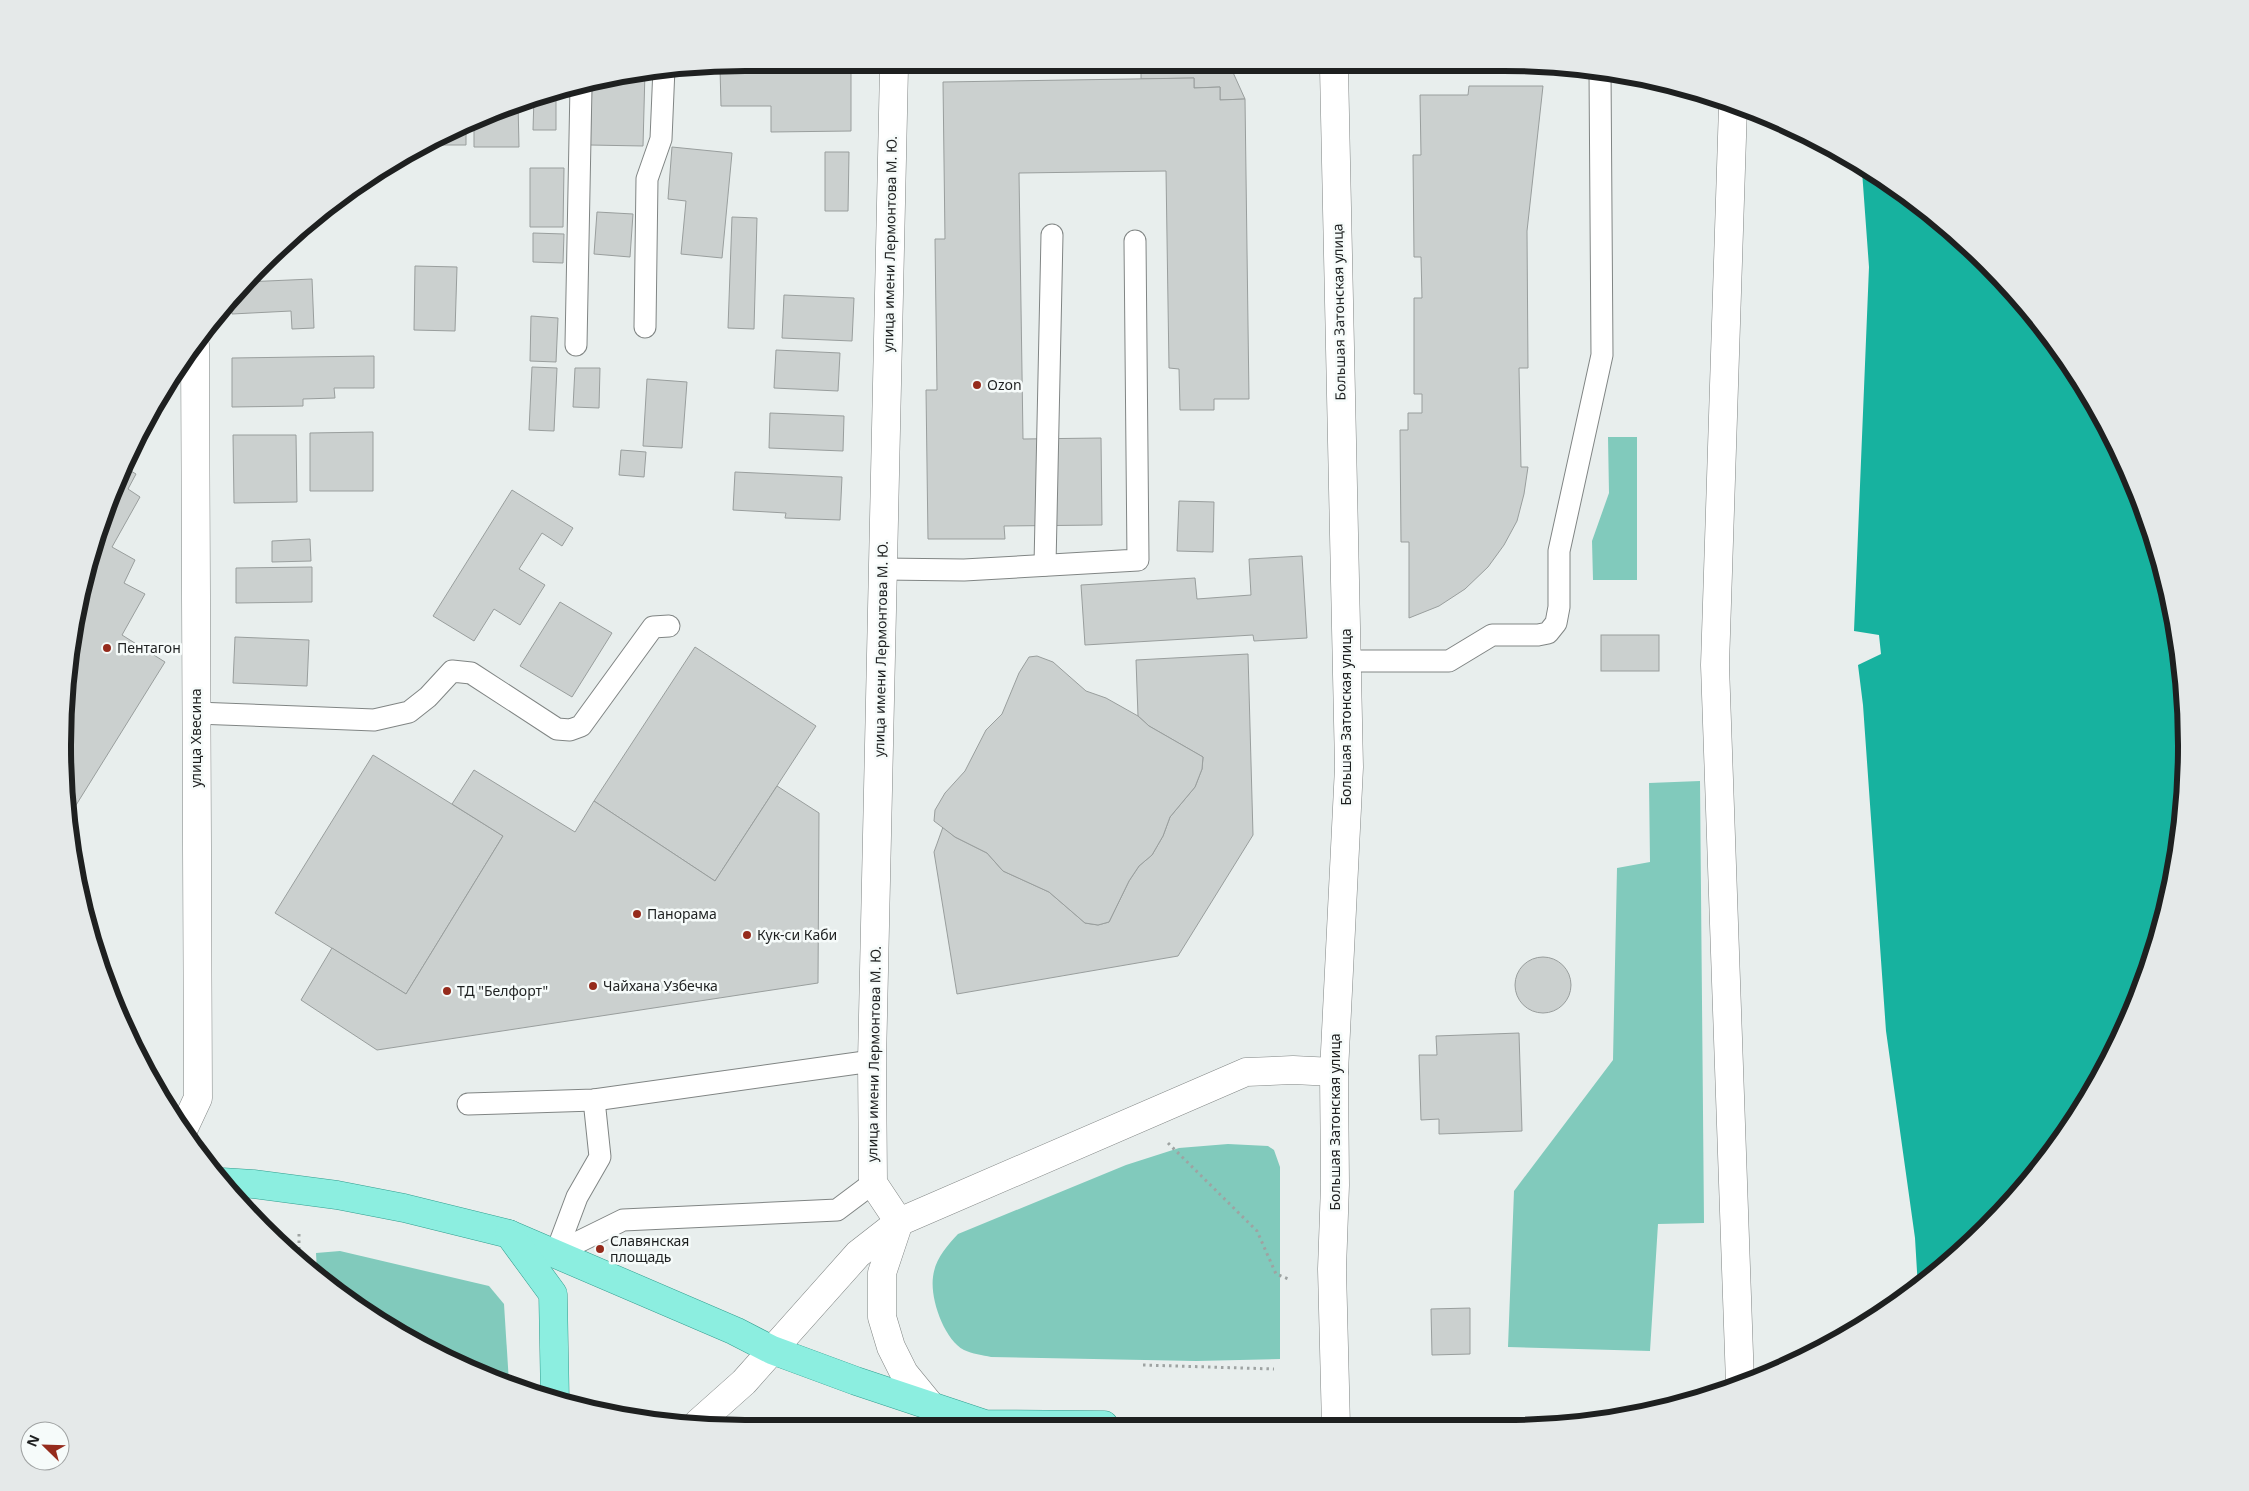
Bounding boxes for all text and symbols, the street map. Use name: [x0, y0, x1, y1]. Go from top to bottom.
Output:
street label: улица имени Лермонтова М. Ю.: [878, 136, 901, 352]
street label: Большая Затонская улица: [1327, 223, 1350, 401]
place label: Ozon: [987, 375, 1022, 394]
marker: Ozon: [971, 379, 983, 391]
street label: улица имени Лермонтова М. Ю.: [869, 541, 892, 757]
street label: Большая Затонская улица: [1336, 628, 1355, 806]
place label: Пентагон: [117, 638, 181, 657]
marker: Пентагон: [101, 642, 113, 654]
street label: улица Хвесина: [186, 688, 205, 788]
place label: Панорама: [647, 904, 717, 923]
marker: Панорама: [631, 908, 643, 920]
place label: Кук-си Каби: [757, 925, 837, 944]
marker: Кук-си Каби: [741, 929, 753, 941]
street label: улица имени Лермонтова М. Ю.: [862, 946, 885, 1162]
place label: Чайхана Узбечка: [603, 976, 718, 995]
marker: Чайхана Узбечка: [587, 980, 599, 992]
place label: ТД "Белфорт": [457, 981, 548, 1000]
marker: ТД "Белфорт": [441, 985, 453, 997]
street label: Большая Затонская улица: [1325, 1033, 1344, 1211]
place label: Славянская площадь: [610, 1231, 689, 1266]
marker: Славянская площадь: [594, 1243, 606, 1255]
north arrow: [20, 1421, 70, 1471]
text: N: [22, 1432, 44, 1450]

